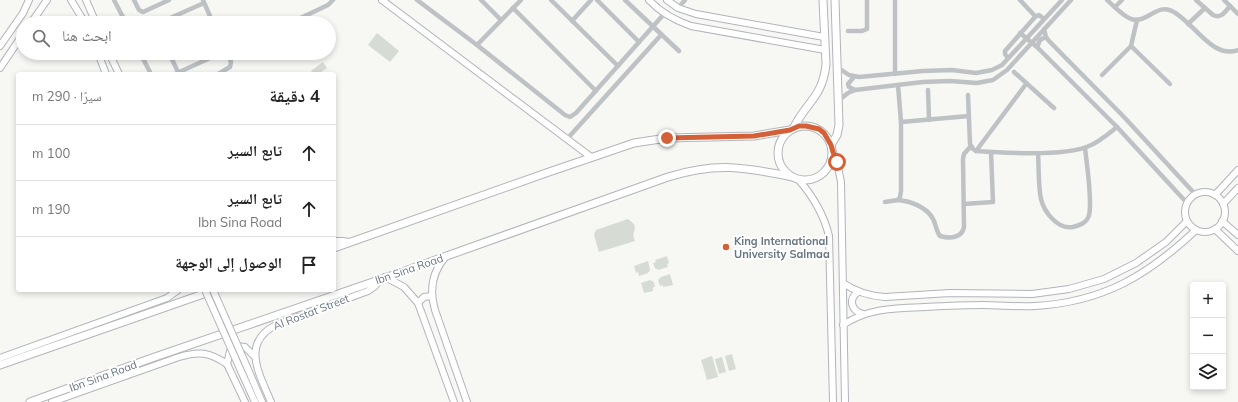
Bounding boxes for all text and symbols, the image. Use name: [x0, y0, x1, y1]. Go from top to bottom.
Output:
search box: [16, 16, 336, 60]
text: ابحث هنا: [62, 26, 112, 45]
icon: search: [30, 27, 52, 49]
text: 4 دقيقة: [269, 85, 320, 106]
text: سيرًا · 290 m: [32, 88, 102, 104]
route end: [658, 129, 676, 147]
text: تابع السير: [228, 141, 282, 160]
icon: ahead: [298, 142, 320, 164]
text: 100 m: [32, 145, 70, 161]
route start: [828, 153, 846, 171]
text: تابع السير: [228, 189, 282, 208]
icon: ahead: [298, 198, 320, 220]
text: 190 m: [32, 201, 70, 217]
text: Ibn Sina Road: [198, 214, 282, 230]
place label: King International University Salmaa: [734, 234, 830, 261]
marker: King International University Salmaa: [721, 242, 731, 252]
street label: Ibn Sina Road: [373, 251, 445, 287]
text: الوصول إلى الوجهة: [175, 253, 282, 272]
icon: arrive: [298, 254, 320, 276]
map controls: [1190, 282, 1226, 390]
button: +: [1190, 282, 1226, 318]
street label: Al Rostat Street: [271, 291, 351, 333]
button: −: [1190, 318, 1226, 354]
button: layers: [1190, 354, 1226, 390]
street label: Ibn Sina Road: [67, 357, 139, 395]

